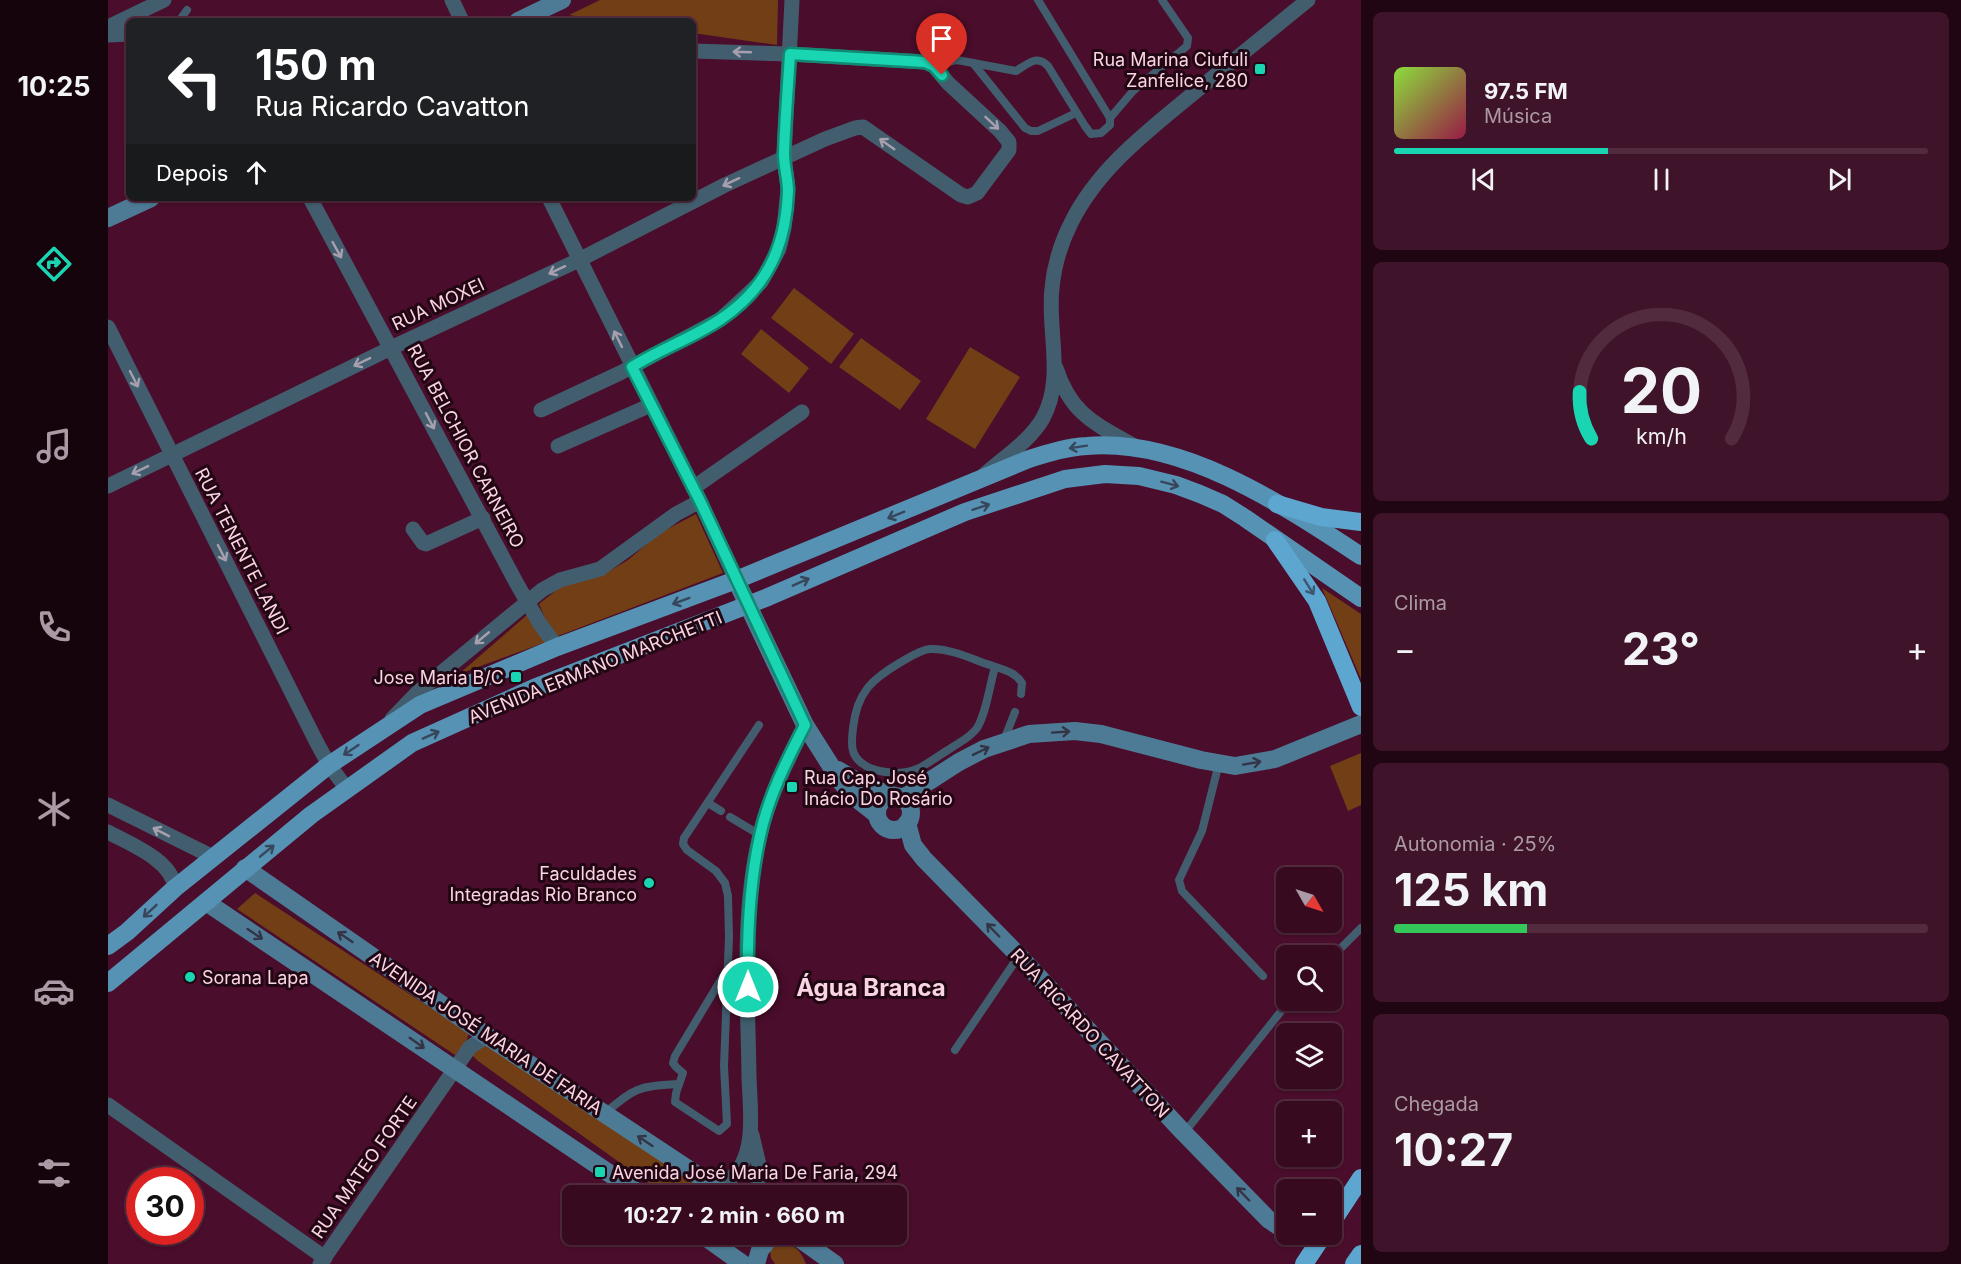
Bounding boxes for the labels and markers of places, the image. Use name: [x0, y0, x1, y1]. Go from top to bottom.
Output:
pin: [916, 13, 967, 75]
place label: Rua Marina Ciufuli Zanfelice, 280: [1093, 49, 1248, 91]
marker: Rua Marina Ciufuli Zanfelice, 280: [1253, 62, 1267, 76]
place label: Jose Maria B/C: [374, 667, 504, 688]
marker: Jose Maria B/C: [509, 670, 523, 684]
place label: Rua Cap. José Inácio Do Rosário: [804, 767, 953, 809]
marker: Rua Cap. José Inácio Do Rosário: [785, 780, 799, 794]
place label: Faculdades Integradas Rio Branco: [450, 863, 637, 905]
marker: Faculdades Integradas Rio Branco: [642, 876, 656, 890]
place label: Sorana Lapa: [202, 967, 309, 988]
marker: Sorana Lapa: [183, 970, 197, 984]
place label: Avenida José Maria De Faria, 294: [612, 1162, 898, 1183]
marker: Avenida José Maria De Faria, 294: [593, 1165, 607, 1179]

